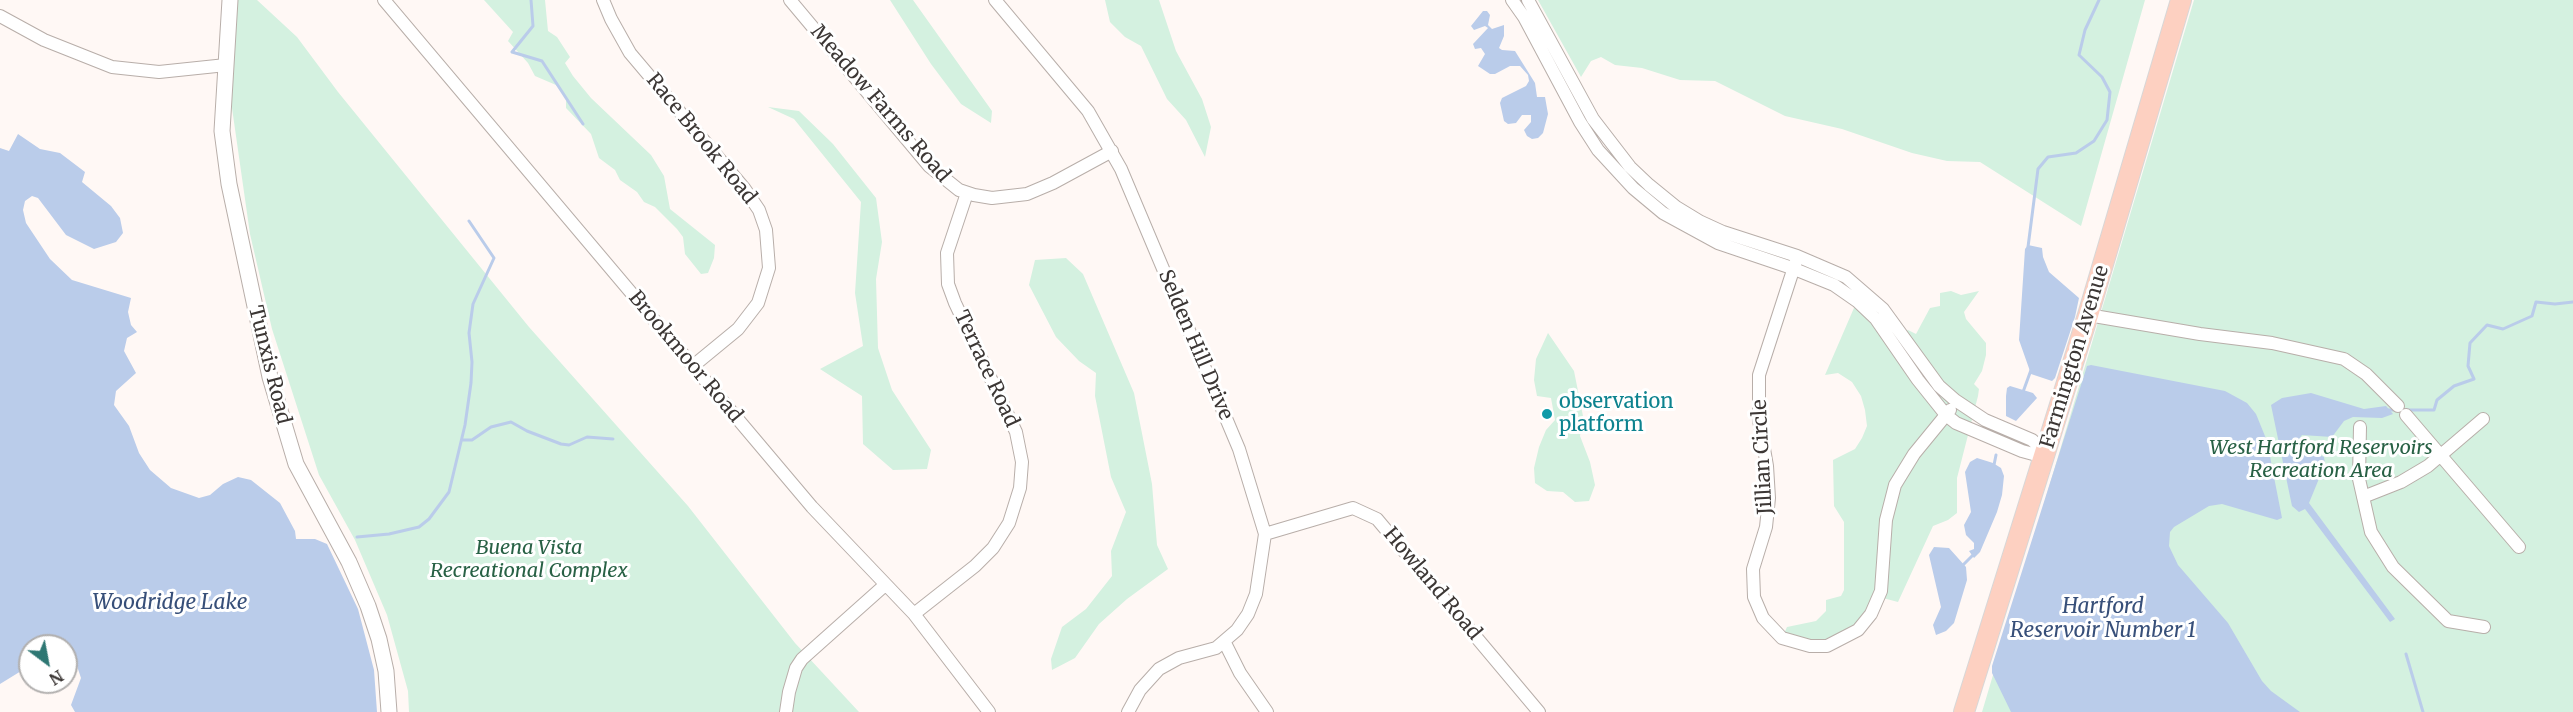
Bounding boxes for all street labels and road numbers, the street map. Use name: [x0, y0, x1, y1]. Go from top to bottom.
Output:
street label: Meadow Farms Road: [805, 21, 955, 187]
street label: Race Brook Road: [641, 69, 761, 209]
street label: Farmington Avenue: [2036, 263, 2114, 451]
street label: Selden Hill Drive: [1153, 266, 1237, 424]
street label: Brookmoor Road: [623, 286, 747, 428]
street label: Tunxis Road: [243, 303, 295, 427]
street label: Terrace Road: [948, 307, 1024, 431]
street label: Jillian Circle: [1748, 399, 1778, 515]
street label: Howland Road: [1378, 523, 1486, 645]

